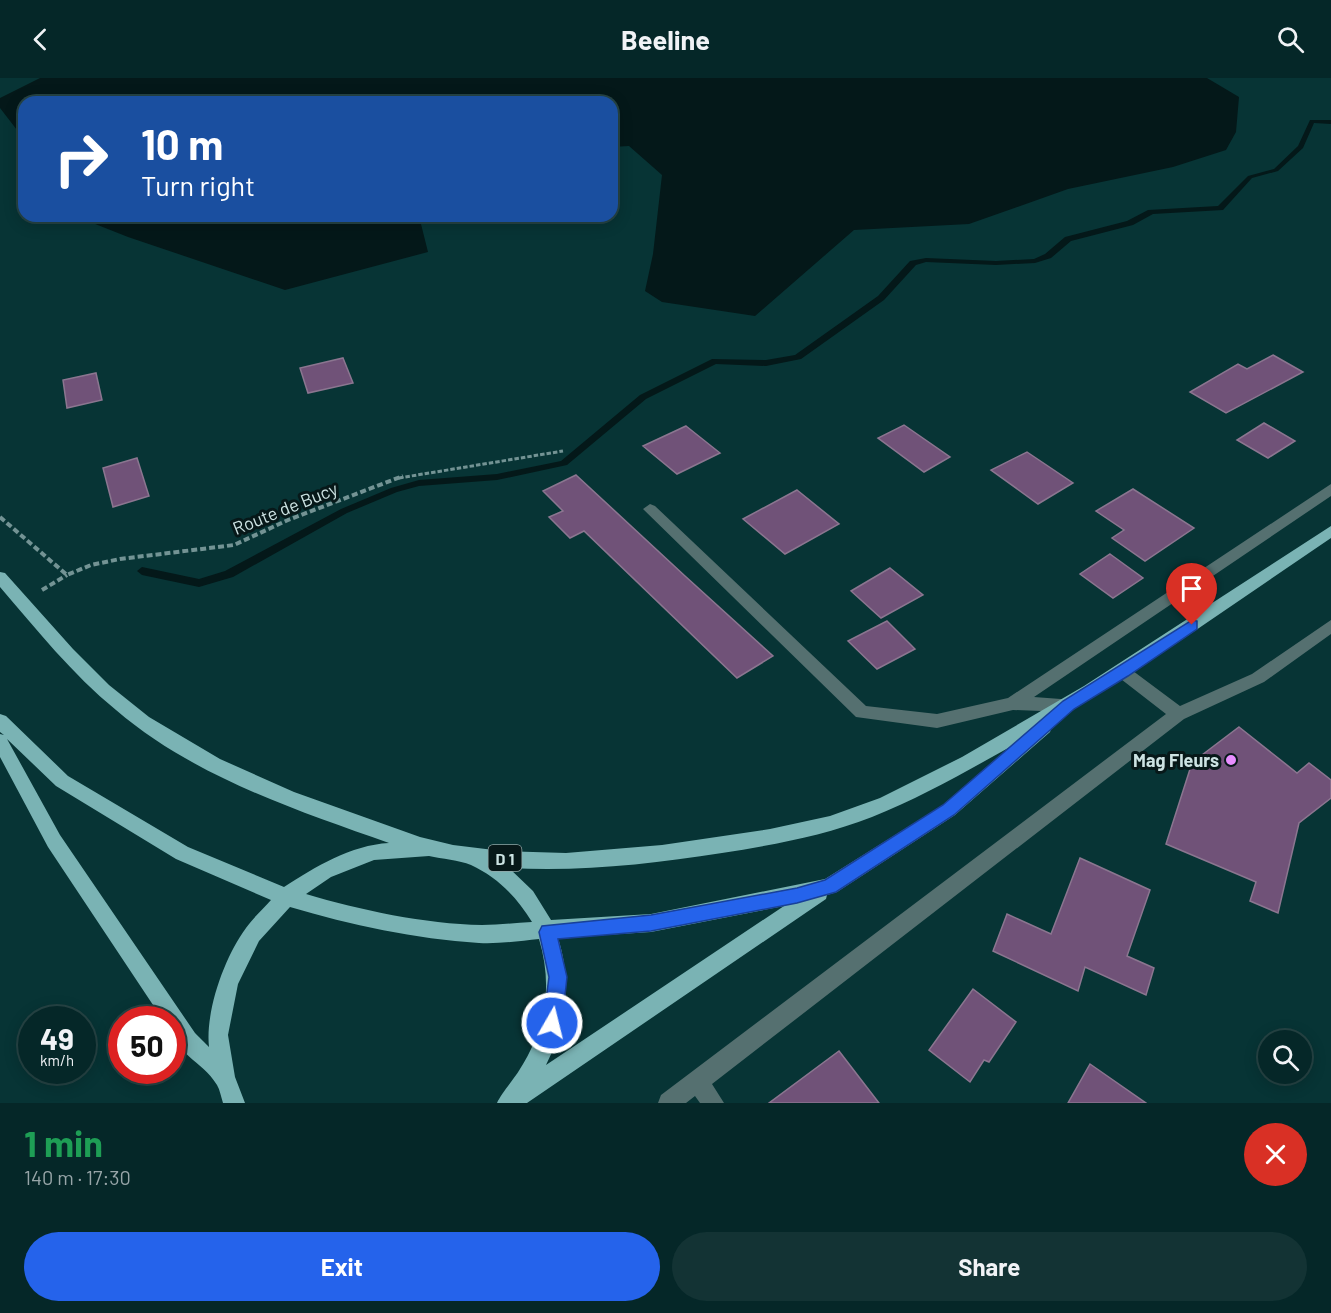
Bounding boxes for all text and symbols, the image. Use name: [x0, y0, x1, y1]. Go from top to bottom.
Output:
icon: back: [24, 23, 57, 56]
text: Beeline: [621, 23, 710, 55]
icon: search: [1274, 23, 1307, 56]
text: 10 m: [141, 118, 223, 168]
icon: right: [42, 120, 120, 198]
text: Turn right: [141, 169, 255, 201]
street label: Route de Bucy: [229, 477, 341, 539]
pin: [1166, 563, 1217, 625]
icon: arrive: [1175, 572, 1208, 605]
place label: Mag Fleurs: [1133, 749, 1219, 771]
marker: Mag Fleurs: [1224, 753, 1238, 767]
road number: D 1: [488, 845, 522, 871]
position arrow: [520, 991, 584, 1055]
speed limit sign: 50: [108, 1006, 186, 1084]
text: 49: [40, 1020, 74, 1056]
map controls: [1258, 1030, 1312, 1084]
button: search: [1258, 1030, 1312, 1084]
text: km/h: [40, 1051, 74, 1069]
text: 1 min: [24, 1121, 103, 1164]
button: close: [1244, 1123, 1307, 1186]
text: 140 m · 17:30: [24, 1165, 131, 1189]
button: Exit: [24, 1232, 660, 1301]
button: Share: [672, 1232, 1307, 1301]

